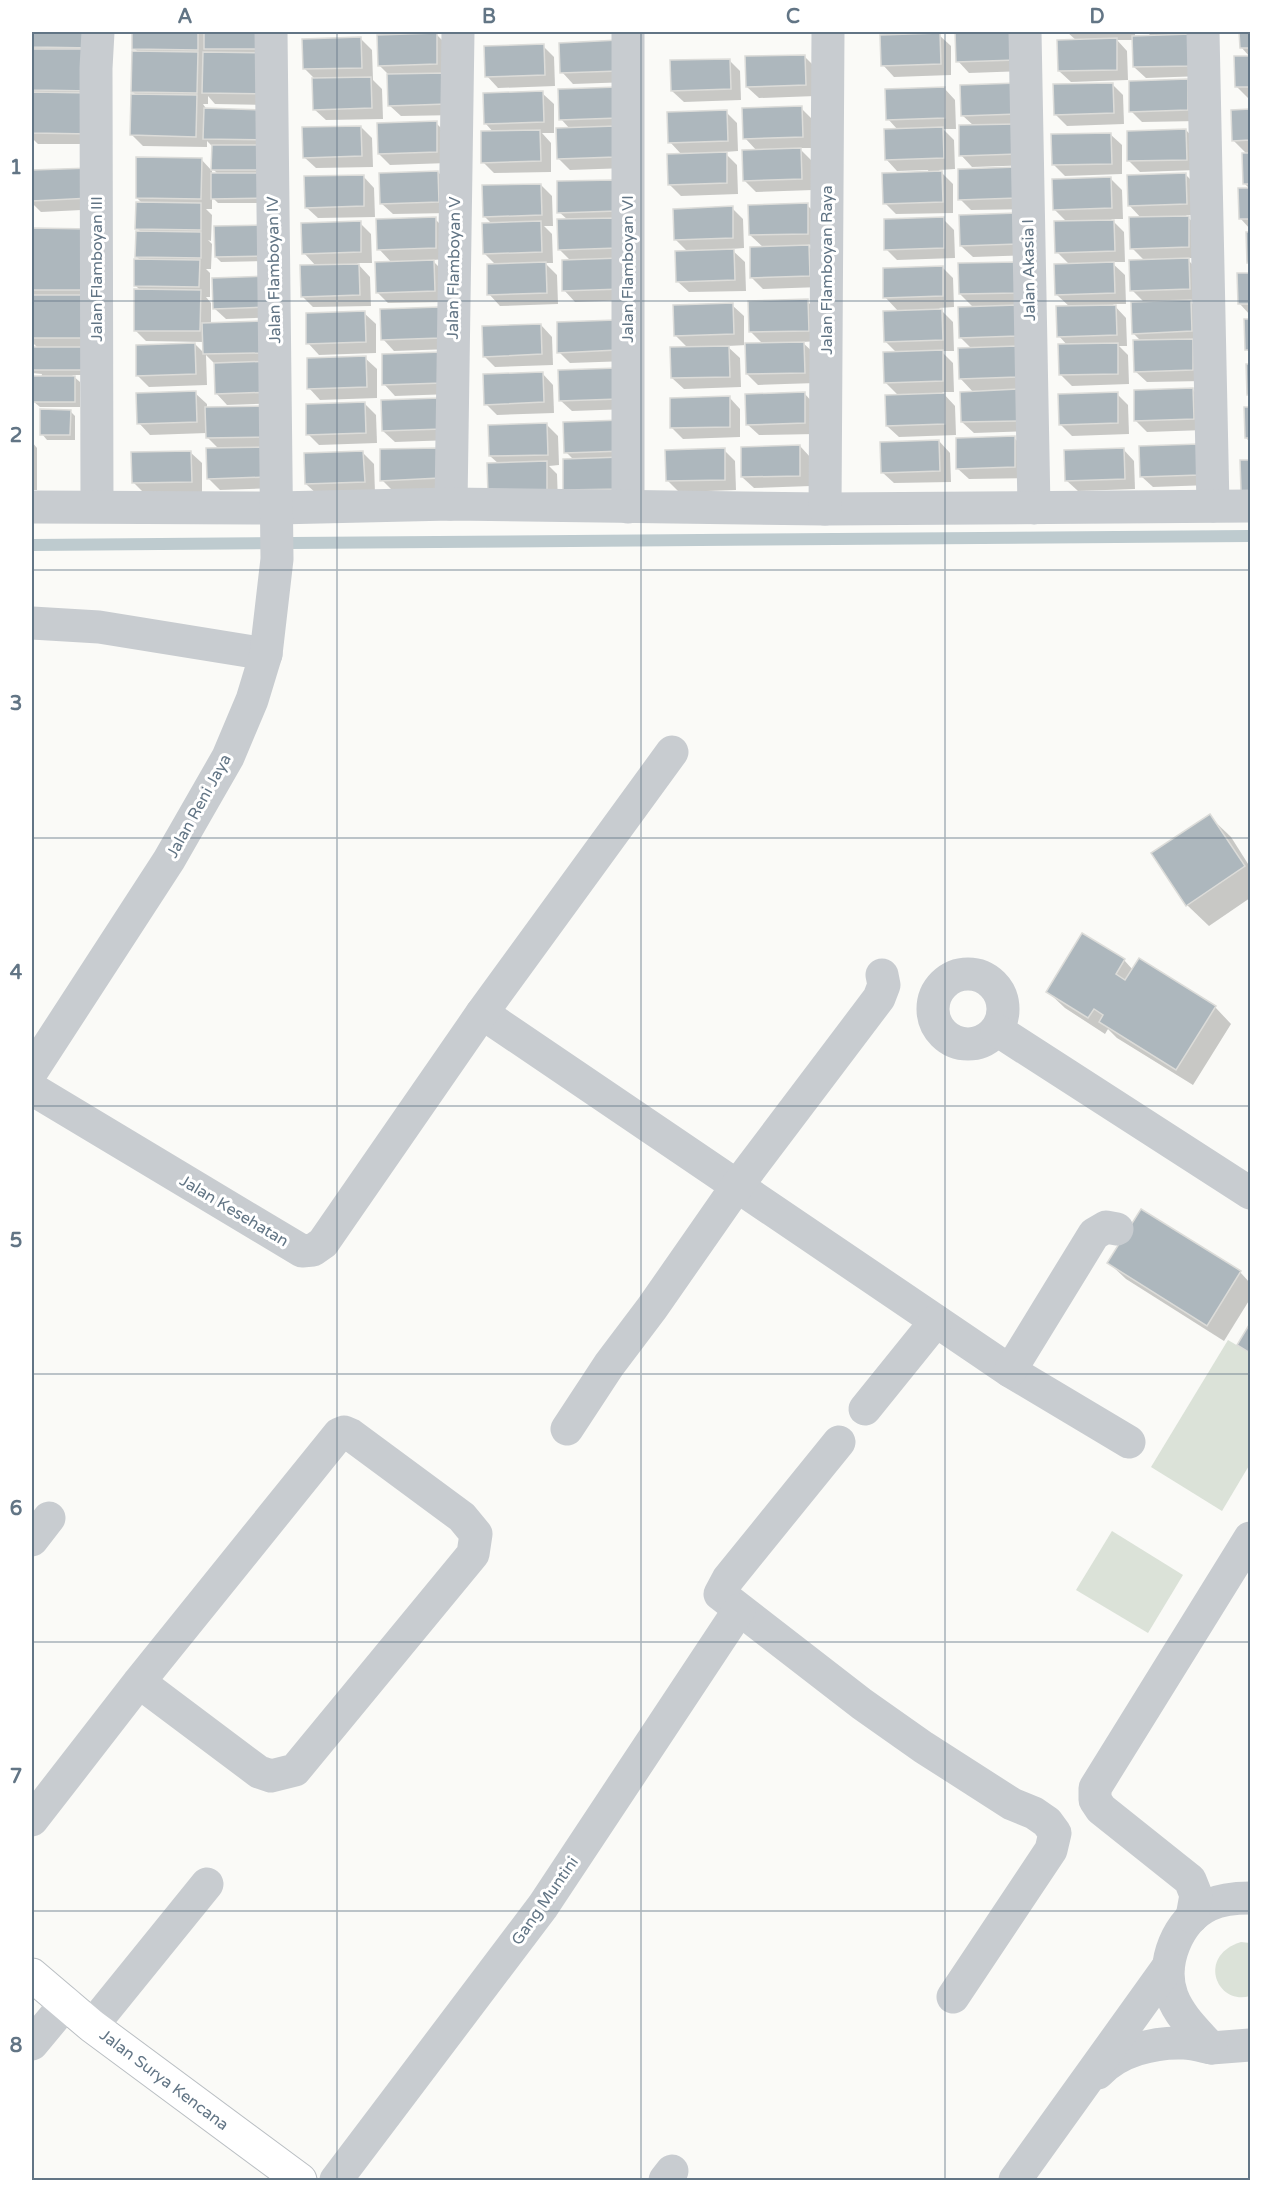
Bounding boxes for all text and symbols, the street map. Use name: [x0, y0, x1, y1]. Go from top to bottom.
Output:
text: A: [178, 5, 193, 29]
text: B: [482, 5, 496, 29]
text: C: [786, 5, 800, 29]
text: D: [1089, 5, 1105, 29]
text: 1: [10, 156, 22, 180]
street label: Jalan Flamboyan Raya: [817, 185, 837, 355]
street label: Jalan Flamboyan VI: [618, 195, 638, 343]
street label: Jalan Flamboyan III: [87, 196, 107, 342]
street label: Jalan Flamboyan IV: [263, 196, 285, 344]
street label: Jalan Flamboyan V: [443, 196, 465, 340]
street label: Jalan Akasia I: [1018, 219, 1040, 321]
text: 2: [10, 424, 22, 448]
text: 3: [10, 692, 22, 716]
street label: Jalan Reni Jaya: [162, 751, 236, 861]
text: 4: [10, 961, 23, 985]
street label: Jalan Kesehatan: [176, 1171, 292, 1251]
text: 5: [10, 1229, 22, 1253]
text: 6: [10, 1497, 22, 1521]
text: 7: [10, 1765, 22, 1789]
street label: Gang Muntini: [507, 1853, 583, 1949]
street label: Jalan Surya Kencana: [96, 2025, 232, 2135]
text: 8: [10, 2034, 22, 2058]

